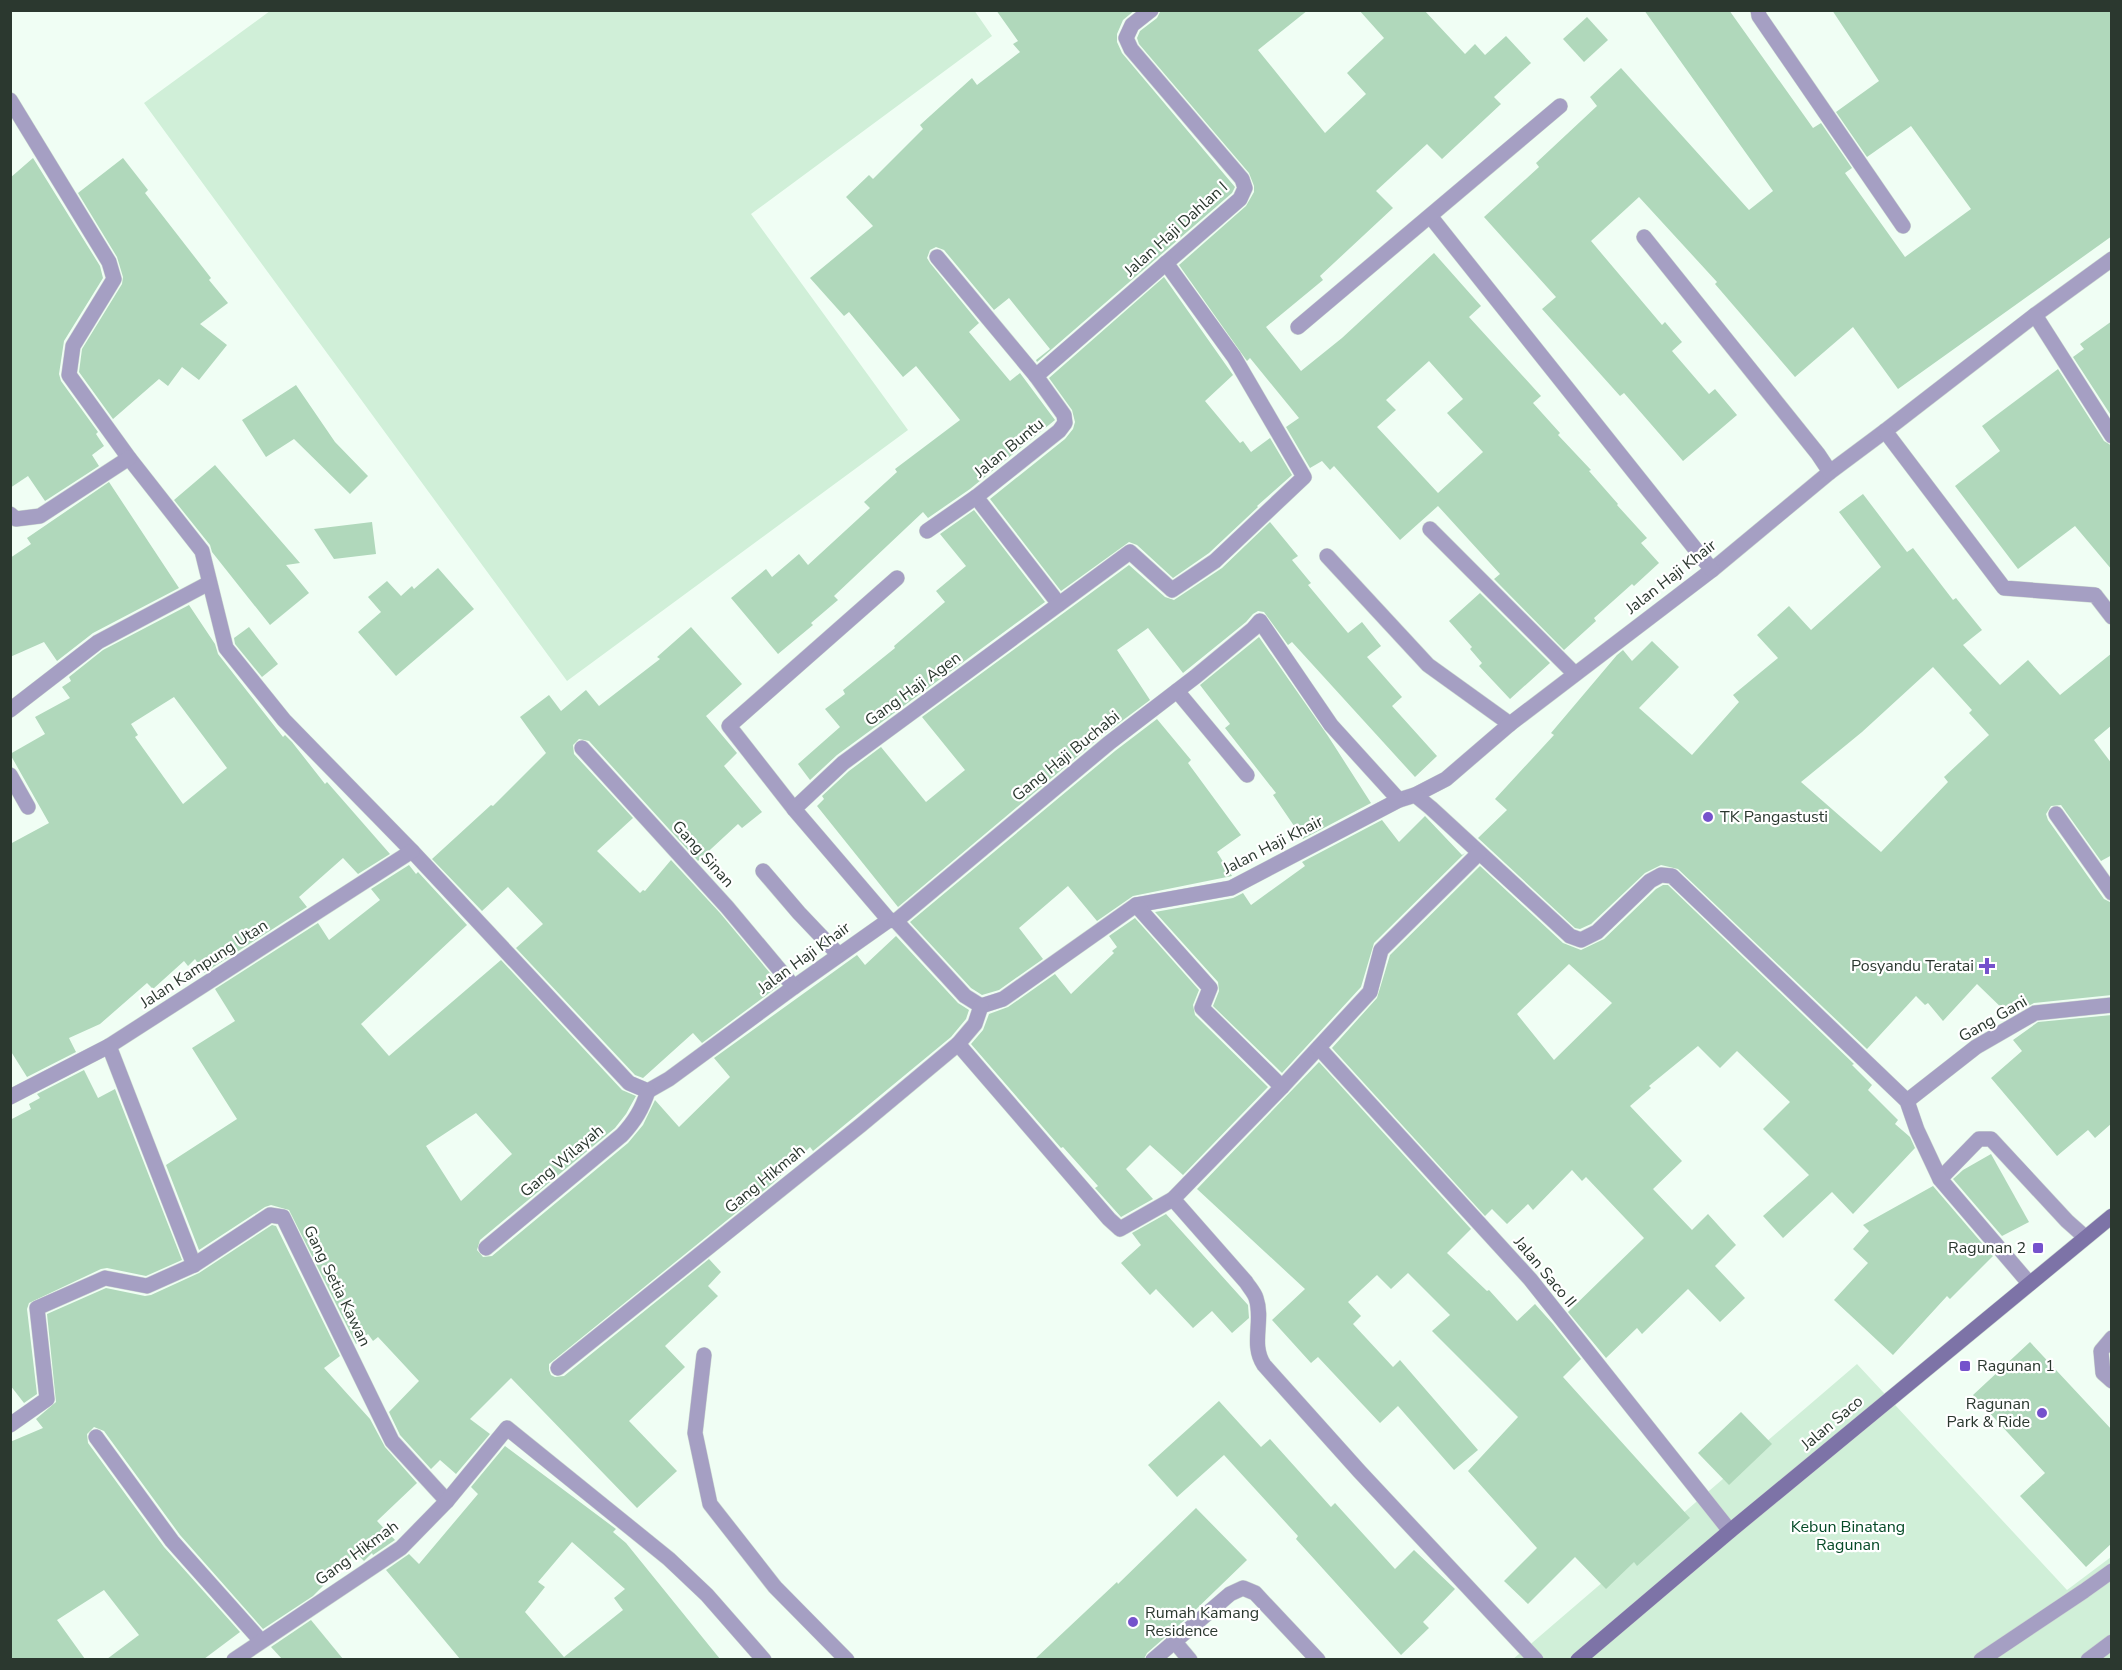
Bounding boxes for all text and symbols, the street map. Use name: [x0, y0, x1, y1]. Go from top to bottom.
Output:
street label: Jalan Haji Dahlan I: [1119, 177, 1233, 282]
street label: Jalan Buntu: [969, 413, 1048, 483]
street label: Jalan Haji Khair: [1620, 535, 1721, 620]
street label: Gang Haji Agen: [861, 647, 965, 731]
street label: Gang Haji Buchabi: [1007, 706, 1125, 806]
place label: TK Pangastusti: [1720, 806, 1828, 828]
street label: Jalan Haji Khair: [1218, 810, 1327, 880]
marker: TK Pangastusti: [1701, 810, 1715, 824]
street label: Gang Sinan: [667, 816, 739, 892]
street label: Jalan Kampung Utan: [135, 914, 272, 1014]
street label: Jalan Haji Khair: [752, 917, 855, 1000]
place label: Posyandu Teratai: [1851, 955, 1974, 977]
marker: Posyandu Teratai: [1978, 957, 1996, 975]
street label: Gang Gani: [1955, 991, 2031, 1047]
street label: Gang Wilayah: [516, 1120, 608, 1202]
street label: Gang Hikmah: [720, 1140, 810, 1218]
street label: Gang Setia Kawan: [298, 1222, 376, 1350]
street label: Jalan Saco II: [1508, 1231, 1581, 1312]
place label: Ragunan 2: [1948, 1237, 2026, 1259]
marker: Ragunan 2: [2031, 1241, 2045, 1255]
place label: Ragunan 1: [1977, 1355, 2055, 1377]
marker: Ragunan 1: [1958, 1359, 1972, 1373]
street label: Jalan Saco: [1796, 1391, 1868, 1456]
place label: Ragunan Park & Ride: [1946, 1393, 2030, 1433]
marker: Ragunan Park & Ride: [2035, 1406, 2049, 1420]
street label: Gang Hikmah: [311, 1515, 403, 1591]
park label: Kebun Binatang Ragunan: [1791, 1516, 1905, 1556]
place label: Rumah Kamang Residence: [1145, 1602, 1259, 1642]
marker: Rumah Kamang Residence: [1126, 1615, 1140, 1629]

